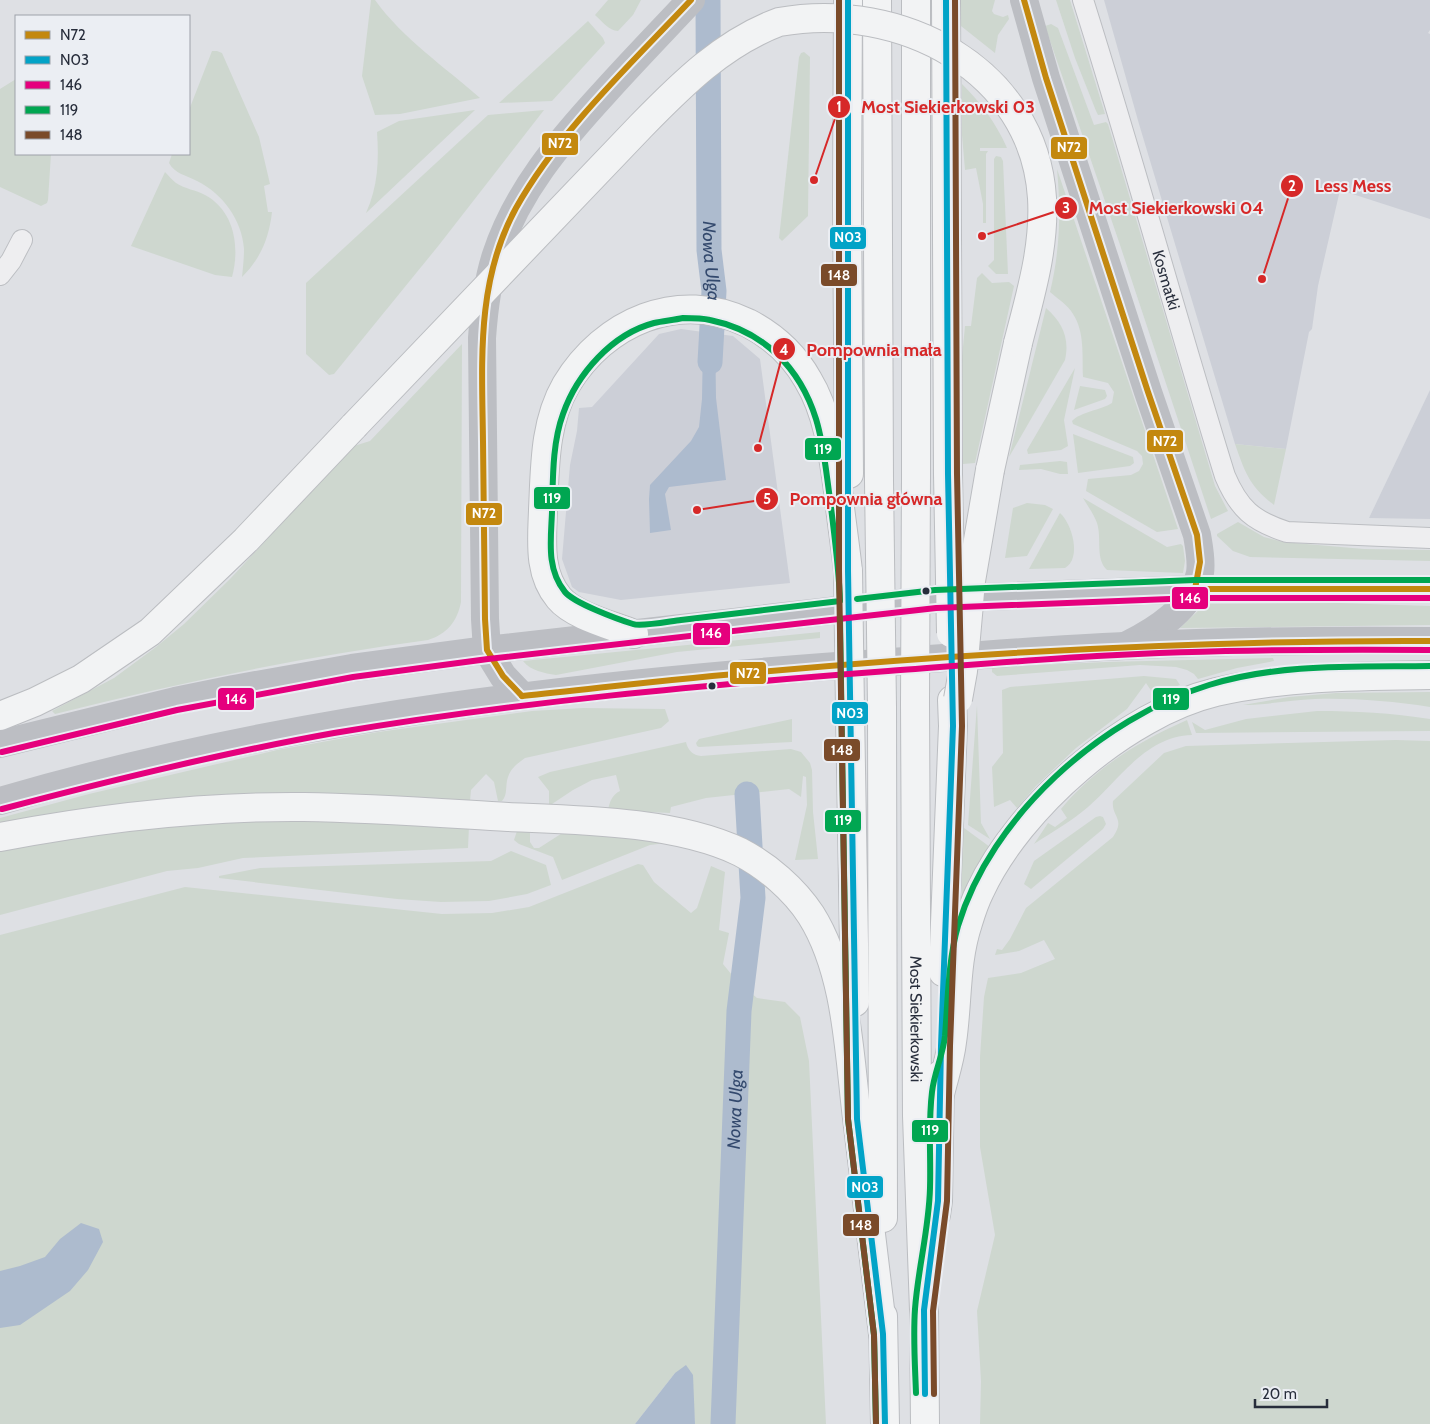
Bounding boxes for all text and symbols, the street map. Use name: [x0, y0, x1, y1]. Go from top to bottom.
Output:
legend: [15, 15, 190, 155]
text: N72: [60, 26, 86, 44]
text: N03: [60, 51, 89, 69]
text: 146: [60, 76, 82, 94]
callout: Most Siekierkowski 03: [826, 91, 1045, 124]
text: Most Siekierkowski 03: [861, 96, 1035, 118]
text: 1: [836, 98, 842, 116]
text: 119: [60, 101, 78, 119]
text: 148: [60, 126, 83, 144]
line badge: N72: [541, 132, 579, 156]
text: N72: [548, 134, 572, 152]
line badge: N72: [1050, 136, 1088, 160]
text: N72: [1057, 138, 1081, 156]
callout: Less Mess: [1280, 169, 1401, 202]
text: Less Mess: [1315, 175, 1392, 197]
text: 2: [1288, 177, 1296, 195]
callout: Most Siekierkowski 04: [1053, 191, 1274, 224]
text: Most Siekierkowski 04: [1088, 197, 1264, 219]
text: 3: [1062, 199, 1070, 217]
water label: Nowa Ulga: [698, 221, 725, 301]
line badge: N03: [829, 226, 867, 250]
text: N03: [834, 228, 862, 246]
street label: Kosmatki: [1148, 248, 1184, 312]
line badge: 148: [820, 263, 858, 287]
text: 148: [828, 266, 850, 284]
callout: Pompownia mała: [771, 333, 951, 366]
text: Pompownia mała: [806, 339, 942, 361]
text: 4: [779, 341, 789, 359]
line badge: N72: [1146, 429, 1184, 453]
text: N72: [1153, 432, 1177, 450]
line badge: 119: [804, 437, 842, 461]
text: 119: [814, 440, 832, 458]
callout: Pompownia główna: [755, 482, 953, 515]
line badge: 119: [533, 486, 571, 510]
text: Pompownia główna: [790, 488, 943, 510]
text: 119: [543, 489, 561, 507]
text: 5: [763, 490, 771, 508]
line badge: N72: [465, 502, 503, 526]
text: N72: [472, 504, 496, 522]
unlabelled marker: [921, 586, 931, 596]
line badge: 146: [1171, 586, 1209, 610]
text: 146: [1179, 589, 1201, 607]
line badge: 146: [692, 622, 731, 646]
text: 146: [700, 624, 722, 642]
line badge: N72: [729, 661, 767, 685]
text: N72: [736, 664, 760, 682]
unlabelled marker: [707, 681, 717, 691]
line badge: 146: [217, 687, 255, 711]
line badge: 119: [1152, 687, 1190, 711]
text: 146: [225, 690, 247, 708]
text: 119: [1162, 690, 1180, 708]
line badge: N03: [831, 701, 869, 725]
text: N03: [836, 704, 864, 722]
line badge: 148: [823, 738, 861, 762]
text: 148: [831, 741, 853, 759]
line badge: 119: [824, 809, 862, 833]
text: 119: [834, 811, 852, 829]
street label: Most Siekierkowski: [906, 956, 926, 1082]
water label: Nowa Ulga: [723, 1069, 748, 1150]
line badge: 119: [911, 1119, 949, 1143]
text: 119: [921, 1121, 939, 1139]
line badge: N03: [846, 1175, 884, 1199]
text: N03: [851, 1178, 879, 1196]
line badge: 148: [842, 1213, 880, 1237]
text: 148: [850, 1216, 872, 1234]
scale bar: [1255, 1376, 1328, 1408]
text: 20 m: [1262, 1385, 1297, 1403]

